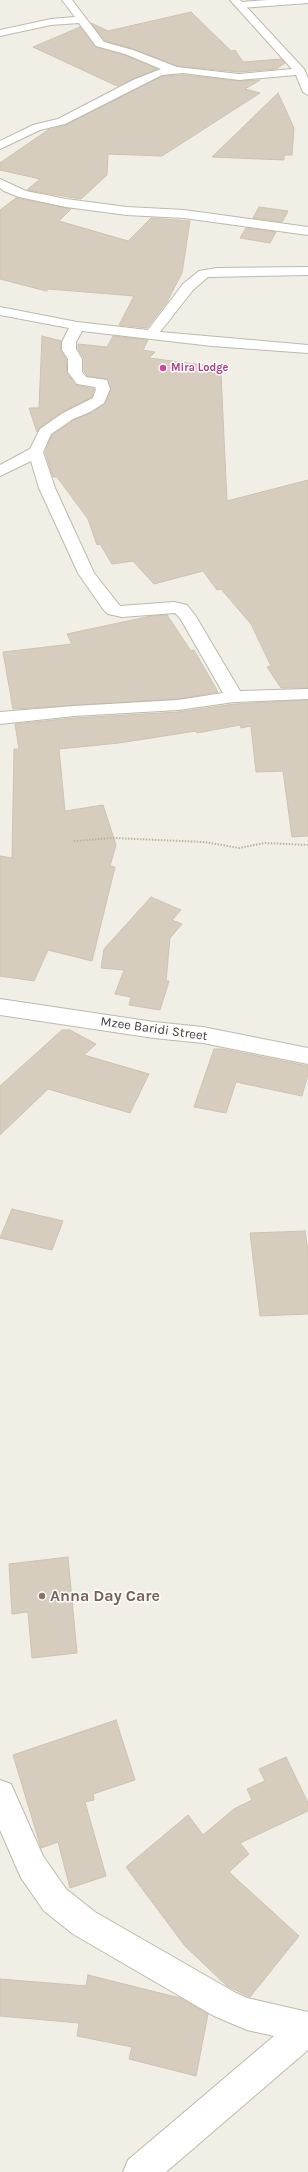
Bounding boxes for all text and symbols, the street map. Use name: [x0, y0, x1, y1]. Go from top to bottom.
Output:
place label: Mira Lodge: [171, 361, 228, 375]
marker: Mira Lodge: [158, 363, 168, 373]
street label: Mzee Baridi Street: [100, 1014, 208, 1044]
place label: Anna Day Care: [50, 1586, 160, 1606]
marker: Anna Day Care: [37, 1591, 47, 1601]

